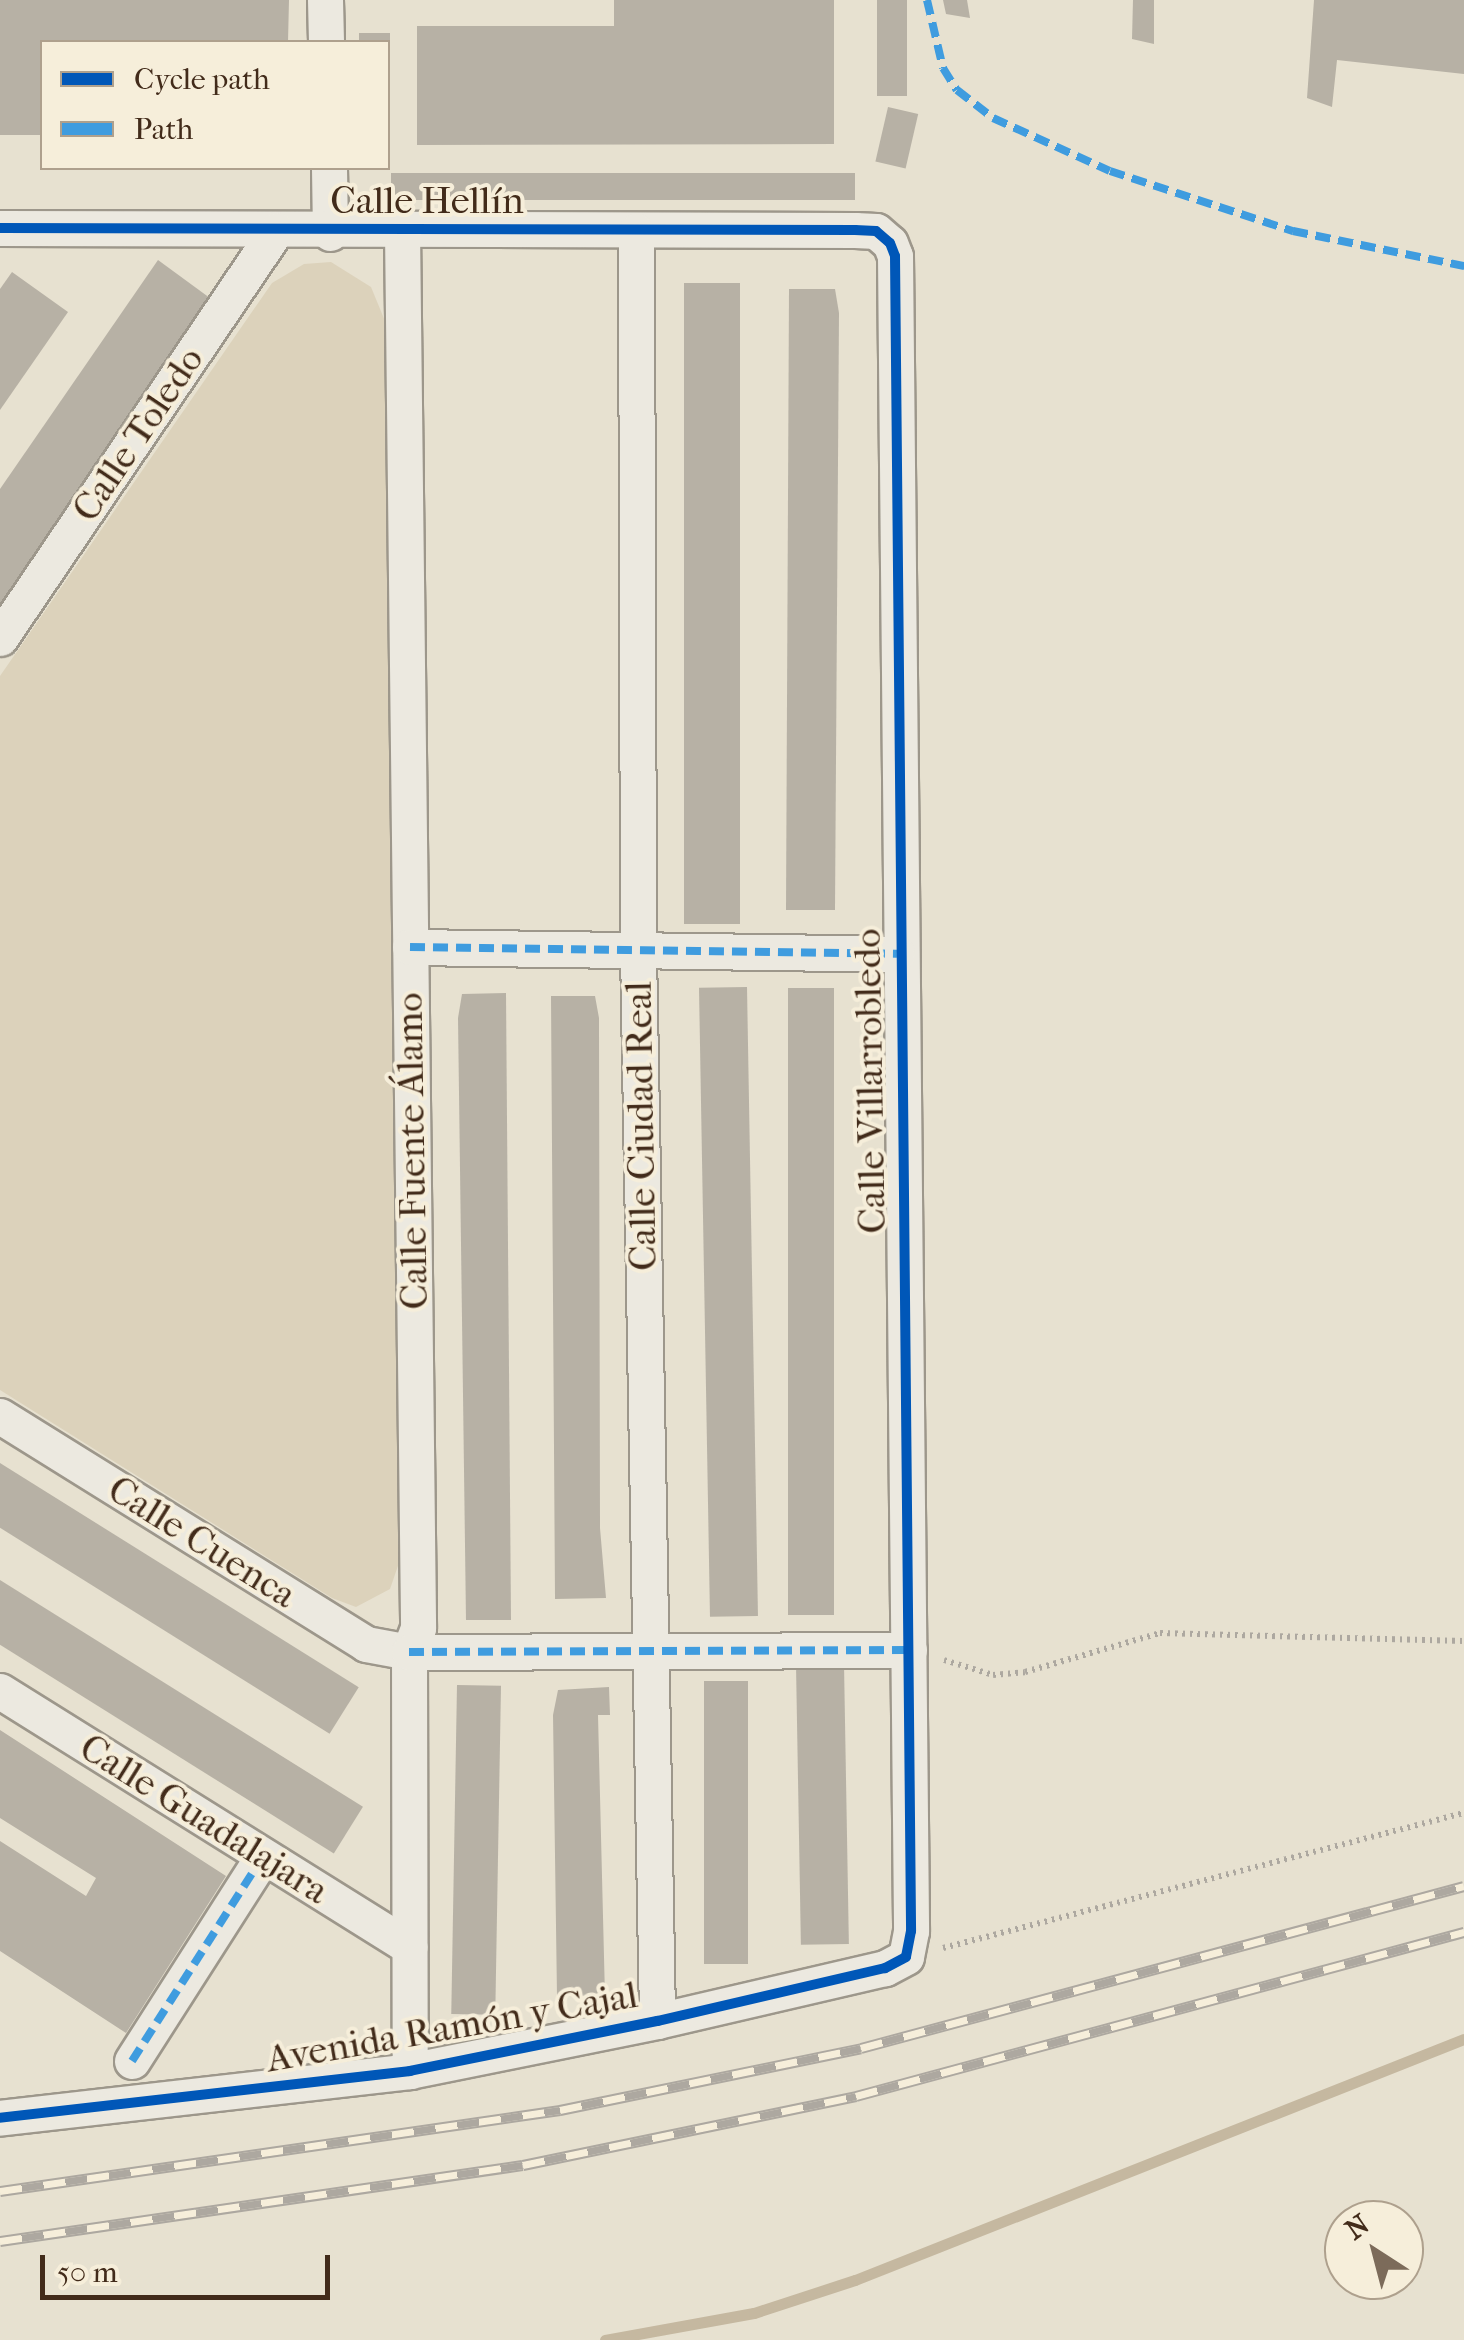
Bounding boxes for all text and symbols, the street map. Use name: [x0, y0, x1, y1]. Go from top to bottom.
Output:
legend: [40, 40, 390, 170]
text: Cycle path: [134, 62, 270, 97]
text: Path: [134, 112, 193, 147]
street label: Calle Hellín: [330, 178, 524, 224]
street label: Calle Toledo: [63, 338, 213, 530]
street label: Calle Villarrobledo: [845, 928, 895, 1234]
street label: Calle Ciudad Real: [616, 981, 666, 1271]
street label: Calle Fuente Álamo: [386, 992, 438, 1310]
street label: Calle Cuenca: [100, 1466, 304, 1618]
street label: Calle Guadalajara: [71, 1724, 337, 1914]
street label: Avenida Ramón y Cajal: [263, 1972, 641, 2082]
north arrow: [1324, 2200, 1424, 2300]
text: N: [1339, 2207, 1376, 2247]
scale bar: [45, 2235, 335, 2297]
text: 50 m: [57, 2255, 118, 2290]

